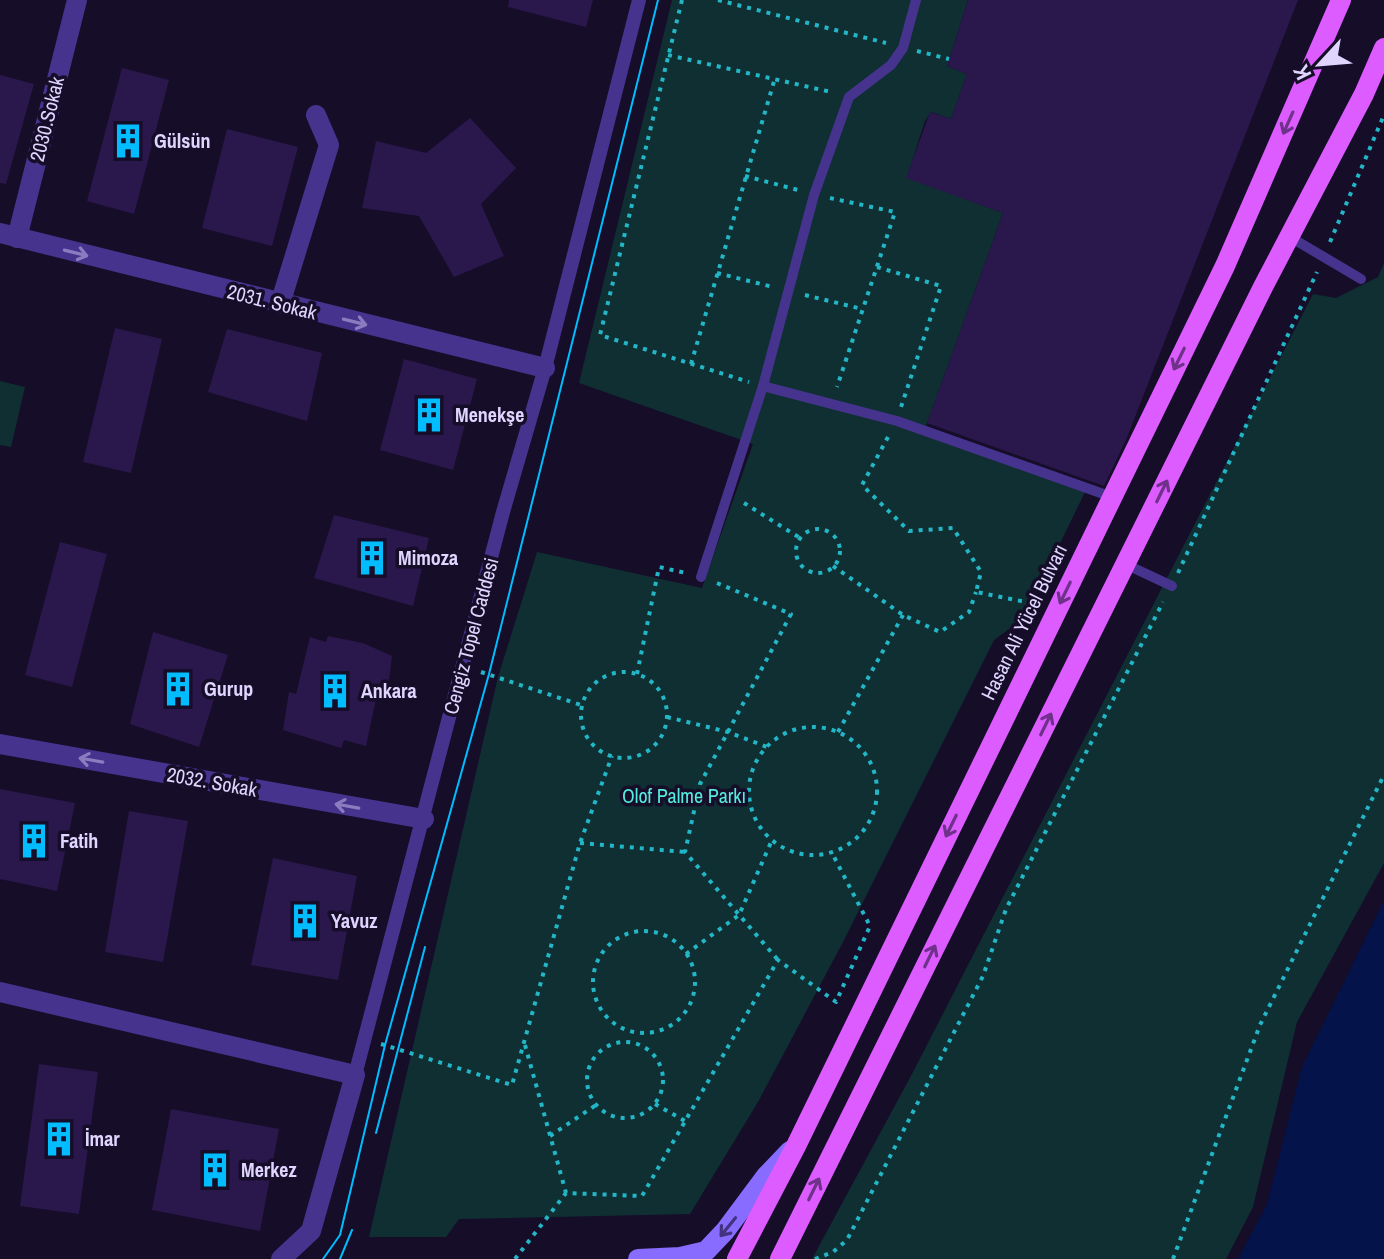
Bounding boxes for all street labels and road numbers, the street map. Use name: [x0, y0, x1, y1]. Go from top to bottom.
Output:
street label: 2030.Sokak: [23, 73, 70, 164]
street label: 2031. Sokak: [225, 277, 320, 326]
street label: Hasan Ali Yücel Bulvarı: [974, 539, 1073, 704]
street label: Cengiz Topel Caddesi: [437, 555, 504, 717]
street label: 2032. Sokak: [165, 760, 260, 803]

